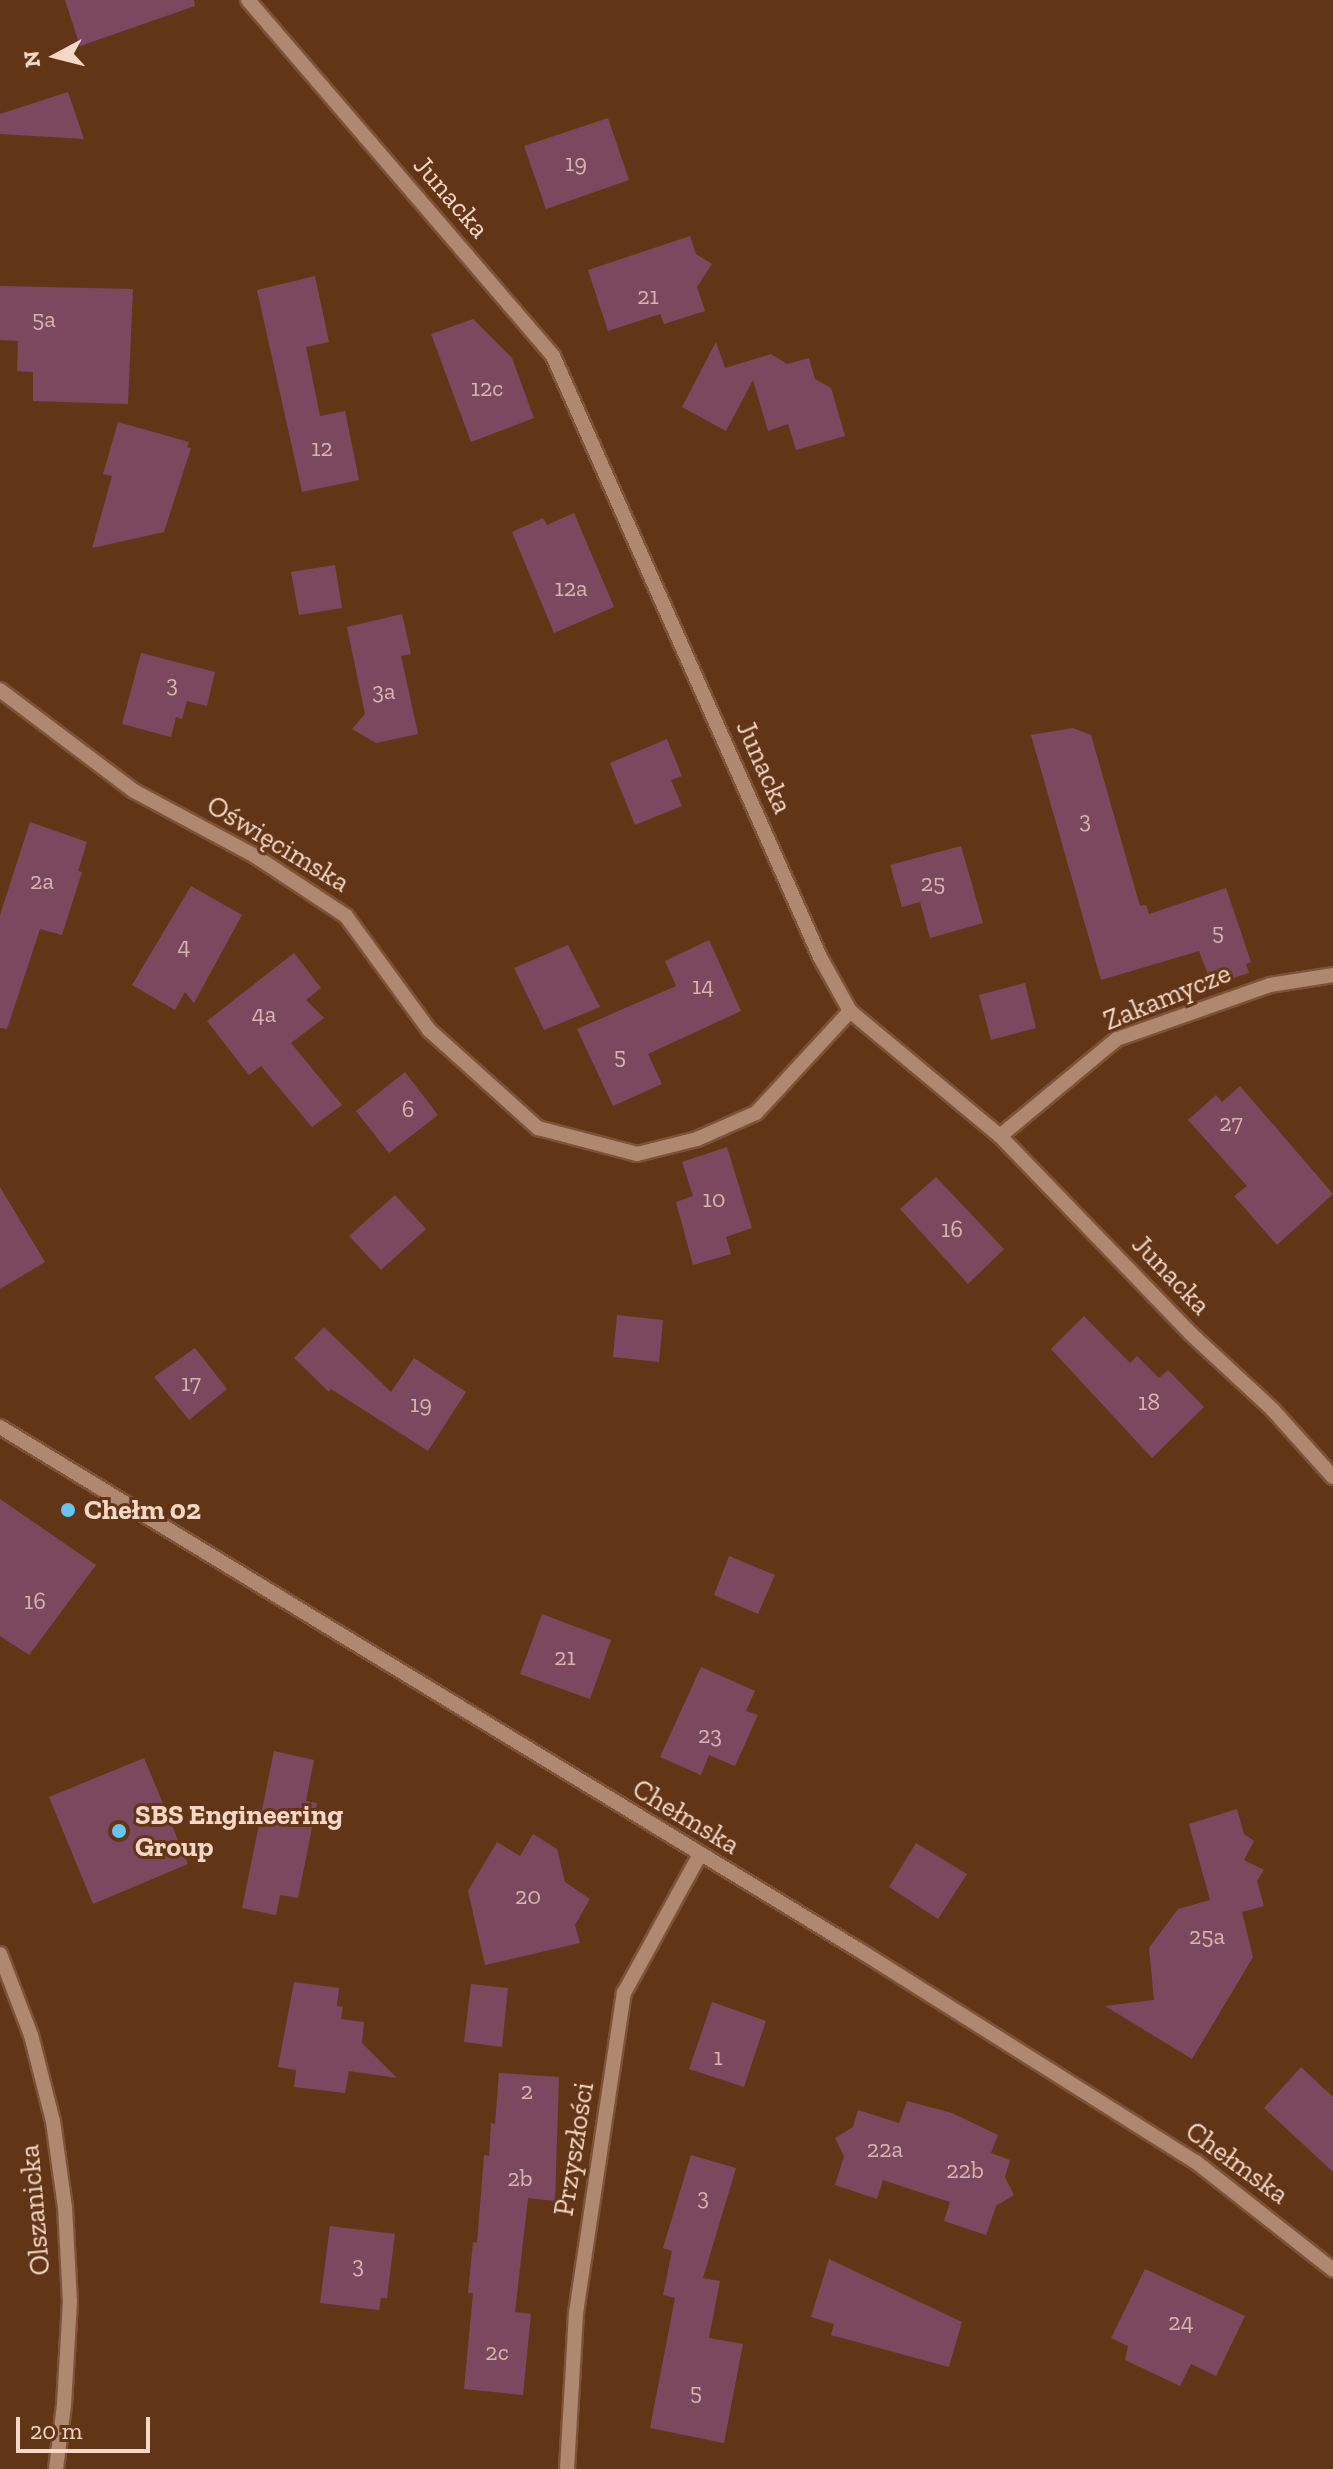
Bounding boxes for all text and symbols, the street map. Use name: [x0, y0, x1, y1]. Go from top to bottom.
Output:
north arrow: [16, 16, 96, 96]
text: N: [17, 49, 46, 69]
street label: Junacka: [406, 149, 496, 245]
house number: 19: [565, 149, 587, 177]
house number: 21: [637, 282, 659, 310]
house number: 5a: [32, 305, 56, 333]
house number: 12c: [471, 374, 503, 402]
house number: 12: [311, 434, 333, 462]
house number: 12a: [554, 574, 588, 602]
house number: 3: [166, 670, 178, 698]
house number: 3a: [372, 677, 396, 705]
street label: Junacka: [729, 715, 799, 819]
street label: Oświęcimska: [201, 788, 355, 900]
house number: 3: [1079, 806, 1091, 834]
house number: 2a: [30, 867, 54, 895]
house number: 25: [921, 869, 945, 897]
house number: 5: [1212, 918, 1224, 946]
house number: 4: [178, 932, 190, 960]
street label: Zakamycze: [1098, 956, 1236, 1038]
house number: 14: [692, 972, 714, 1000]
house number: 4a: [252, 1000, 276, 1028]
house number: 5: [614, 1042, 626, 1070]
house number: 6: [402, 1095, 414, 1123]
house number: 27: [1219, 1109, 1243, 1137]
house number: 10: [702, 1185, 726, 1213]
house number: 16: [941, 1215, 963, 1243]
street label: Junacka: [1125, 1228, 1217, 1322]
house number: 17: [181, 1369, 201, 1397]
house number: 18: [1138, 1388, 1160, 1416]
house number: 19: [410, 1390, 432, 1418]
place label: Chełm 02: [84, 1493, 201, 1527]
marker: Chełm 02: [59, 1501, 77, 1519]
house number: 16: [24, 1587, 46, 1615]
house number: 21: [554, 1643, 576, 1671]
house number: 23: [698, 1721, 722, 1749]
street label: Chełmska: [626, 1772, 746, 1862]
place label: SBS Engineering Group: [135, 1798, 343, 1864]
marker: SBS Engineering Group: [110, 1822, 128, 1840]
house number: 20: [515, 1882, 541, 1910]
house number: 25a: [1189, 1922, 1225, 1950]
house number: 1: [713, 2043, 723, 2071]
house number: 2: [521, 2077, 533, 2105]
street label: Przyszłości: [547, 2080, 601, 2218]
street label: Chełmska: [1179, 2114, 1295, 2212]
house number: 22a: [867, 2135, 903, 2163]
street label: Olszanicka: [13, 2143, 57, 2277]
house number: 22b: [946, 2156, 984, 2184]
house number: 2b: [507, 2164, 533, 2192]
house number: 3: [697, 2183, 709, 2211]
house number: 3: [352, 2251, 364, 2279]
house number: 24: [1168, 2308, 1194, 2336]
house number: 2c: [485, 2338, 509, 2366]
house number: 5: [690, 2378, 702, 2406]
scale bar: [20, 2401, 154, 2451]
text: 20 m: [30, 2416, 82, 2445]

